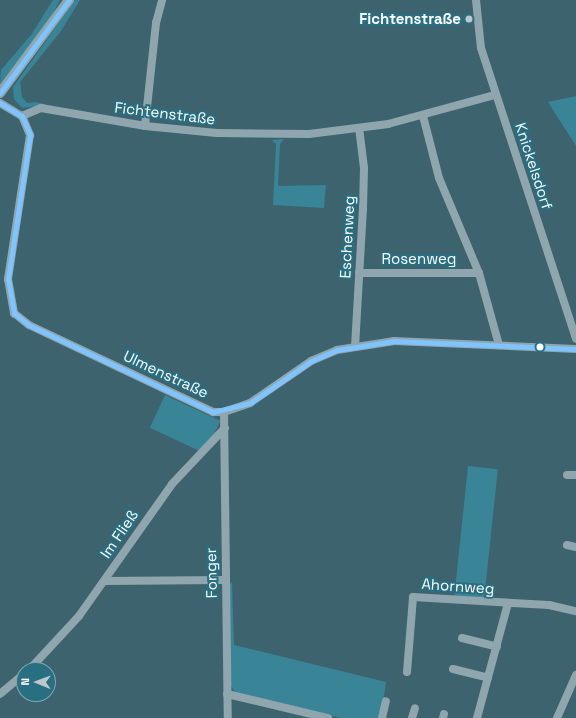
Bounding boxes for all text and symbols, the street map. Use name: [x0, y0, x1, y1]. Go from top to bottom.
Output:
place label: Fichtenstraße: [359, 10, 461, 28]
marker: Fichtenstraße: [464, 14, 474, 24]
street label: Fichtenstraße: [114, 98, 216, 128]
street label: Knickelsdorf: [511, 120, 557, 212]
street label: Eschenweg: [336, 195, 358, 279]
street label: Rosenweg: [381, 250, 457, 268]
unlabelled marker: [535, 342, 545, 352]
street label: Ulmenstraße: [121, 346, 211, 402]
street label: Im Fließ: [96, 507, 142, 561]
street label: Fonger: [202, 548, 220, 598]
street label: Ahornweg: [421, 574, 495, 598]
north arrow: [16, 662, 56, 702]
text: N: [18, 678, 32, 686]

